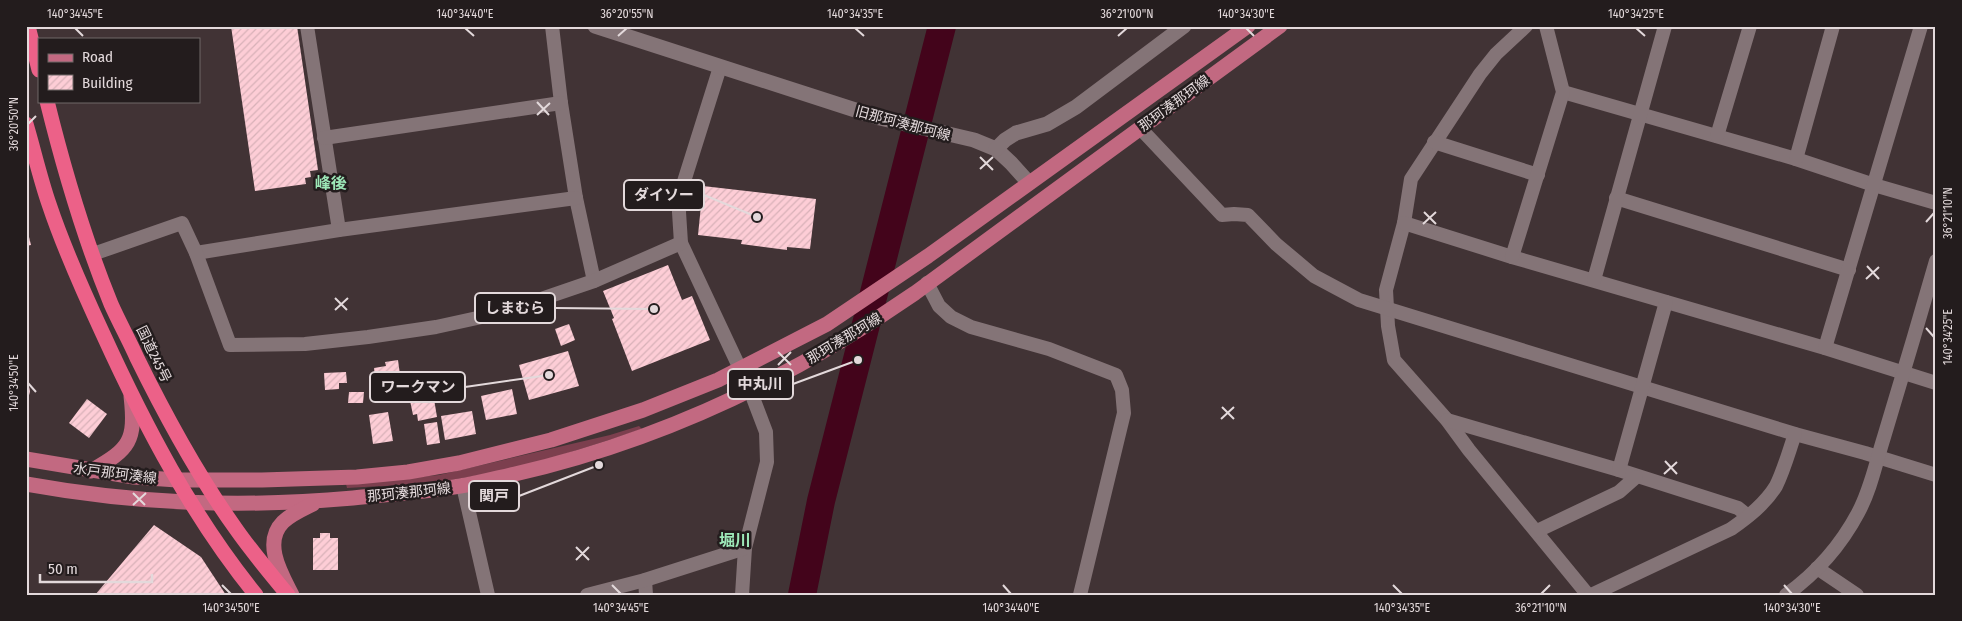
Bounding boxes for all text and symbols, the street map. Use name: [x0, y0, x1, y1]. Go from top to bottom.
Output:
text: 140°34'45"E: [47, 7, 103, 21]
text: 140°34'40"E: [437, 7, 494, 21]
text: 36°20'55"N: [600, 7, 654, 21]
text: 140°34'35"E: [827, 7, 883, 21]
text: 36°21'00"N: [1100, 7, 1154, 21]
text: 140°34'30"E: [1217, 7, 1275, 21]
text: 140°34'25"E: [1608, 7, 1664, 21]
legend: [38, 38, 200, 102]
text: Road: [82, 48, 113, 66]
street label: 那珂湊那珂線: [1135, 72, 1213, 135]
text: Building: [82, 74, 133, 92]
text: 36°20'50"N: [7, 97, 21, 151]
street label: 旧那珂湊那珂線: [853, 103, 952, 144]
district label: 峰後: [315, 174, 347, 193]
callout: ダイソー: [624, 180, 704, 210]
text: ダイソー: [634, 186, 694, 204]
text: 36°21'10"N: [1941, 187, 1955, 239]
callout: しまむら: [475, 293, 555, 323]
text: しまむら: [485, 299, 545, 317]
text: 140°34'25"E: [1941, 309, 1955, 365]
street label: 那珂湊那珂線: [804, 310, 885, 367]
street label: 国道245号: [133, 323, 175, 385]
text: 140°34'50"E: [7, 354, 21, 412]
callout: 中丸川: [728, 369, 793, 399]
callout: ワークマン: [370, 372, 465, 402]
text: 中丸川: [737, 375, 783, 393]
text: ワークマン: [380, 378, 456, 396]
street label: 水戸那珂湊線: [72, 460, 158, 487]
street label: 那珂湊那珂線: [366, 480, 452, 505]
callout: 関戸: [469, 481, 519, 511]
text: 関戸: [479, 487, 509, 505]
district label: 堀川: [719, 531, 751, 550]
scale bar: [40, 551, 152, 583]
text: 50 m: [48, 560, 78, 578]
text: 140°34'50"E: [202, 601, 260, 615]
text: 140°34'45"E: [593, 601, 649, 615]
text: 140°34'40"E: [983, 601, 1040, 615]
text: 140°34'35"E: [1374, 601, 1430, 615]
text: 36°21'10"N: [1515, 601, 1567, 615]
text: 140°34'30"E: [1763, 601, 1821, 615]

